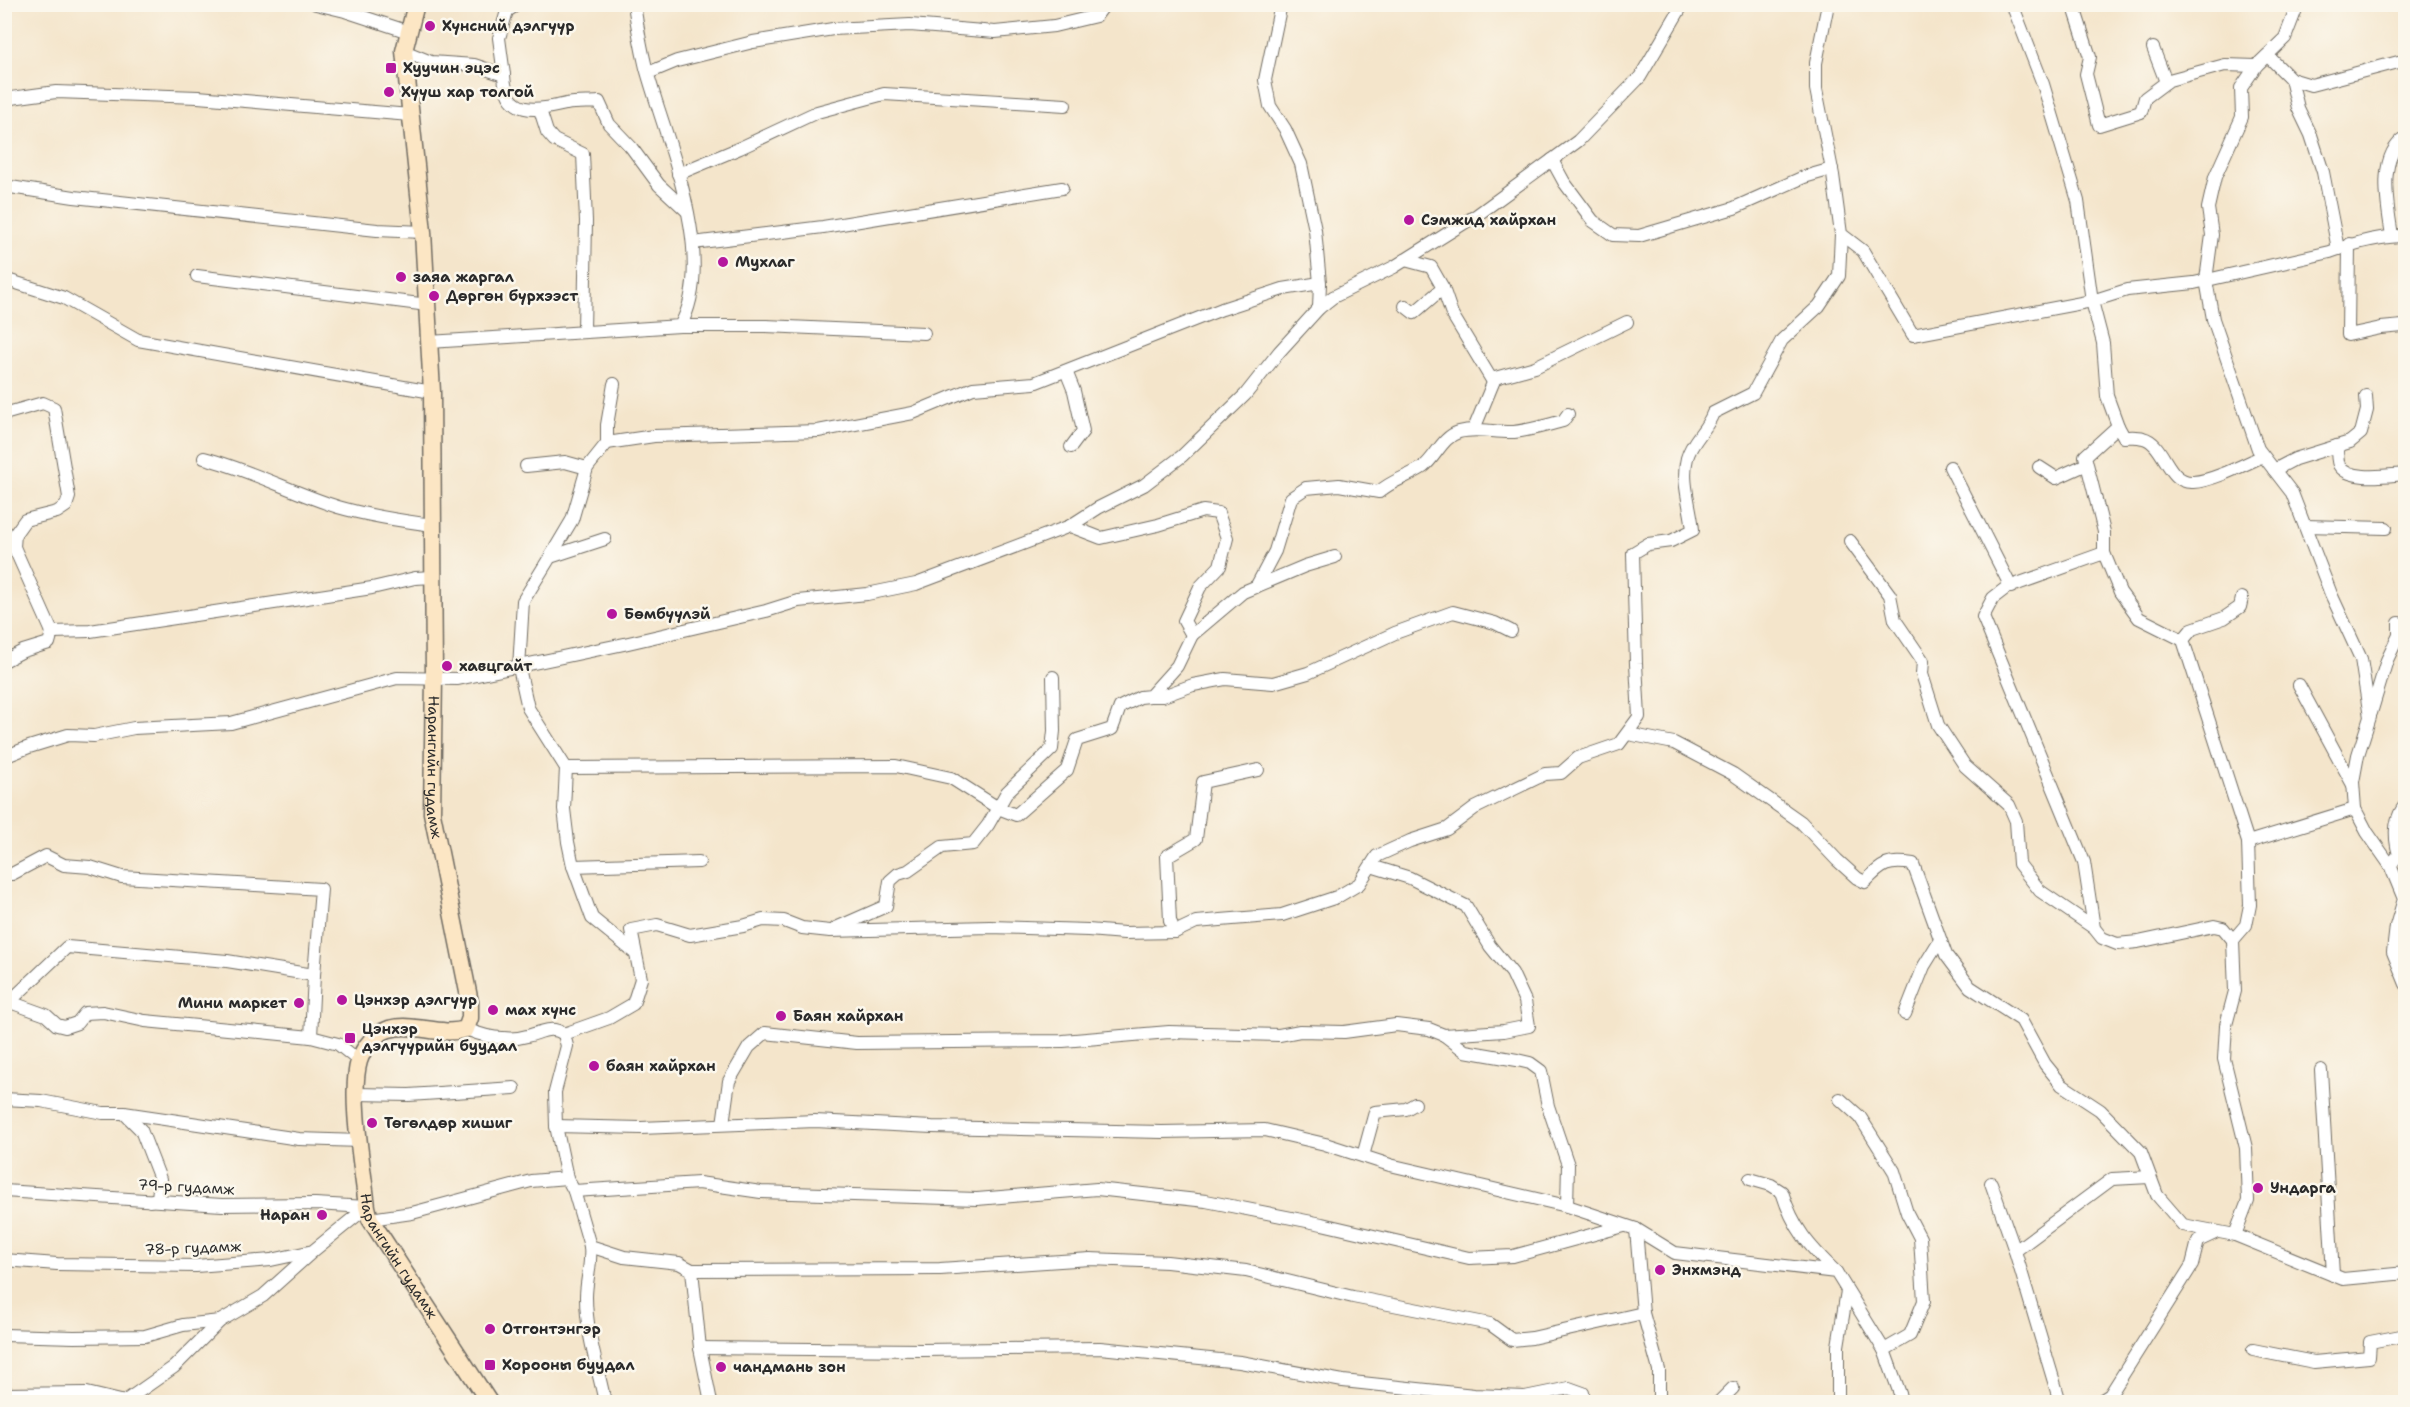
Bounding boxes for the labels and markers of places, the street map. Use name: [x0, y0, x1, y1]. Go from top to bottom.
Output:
place label: Хүнсний дэлгүүр: [442, 16, 575, 36]
marker: Хүнсний дэлгүүр: [423, 19, 437, 33]
place label: Хуучин эцэс: [403, 58, 500, 78]
marker: Хуучин эцэс: [384, 61, 398, 75]
place label: Хүүш хар толгой: [401, 82, 535, 102]
marker: Хүүш хар толгой: [382, 85, 396, 99]
place label: Сэмжид хайрхан: [1421, 210, 1556, 230]
marker: Сэмжид хайрхан: [1402, 213, 1416, 227]
place label: Мухлаг: [735, 252, 795, 272]
marker: Мухлаг: [716, 255, 730, 269]
place label: заяа жаргал: [413, 267, 514, 287]
marker: заяа жаргал: [394, 270, 408, 284]
place label: Дөргөн бүрхээст: [446, 286, 578, 306]
marker: Дөргөн бүрхээст: [427, 289, 441, 303]
place label: Бөмбүүлэй: [624, 604, 711, 624]
marker: Бөмбүүлэй: [605, 607, 619, 621]
place label: хавцгайт: [459, 656, 532, 676]
marker: хавцгайт: [440, 659, 454, 673]
place label: Цэнхэр дэлгүүр: [354, 990, 477, 1010]
place label: Мини маркет: [178, 993, 287, 1013]
marker: Цэнхэр дэлгүүр: [335, 993, 349, 1007]
marker: Мини маркет: [292, 996, 306, 1010]
place label: мах хүнс: [505, 1000, 576, 1020]
marker: мах хүнс: [486, 1003, 500, 1017]
place label: Баян хайрхан: [793, 1006, 903, 1026]
marker: Баян хайрхан: [774, 1009, 788, 1023]
place label: Цэнхэр дэлгүүрийн буудал: [362, 1019, 517, 1056]
marker: Цэнхэр дэлгүүрийн буудал: [343, 1031, 357, 1045]
place label: баян хайрхан: [606, 1056, 716, 1076]
marker: баян хайрхан: [587, 1059, 601, 1073]
place label: Төгөлдөр хишиг: [384, 1113, 513, 1133]
marker: Төгөлдөр хишиг: [365, 1116, 379, 1130]
place label: Ундарга: [2270, 1178, 2336, 1198]
marker: Ундарга: [2251, 1181, 2265, 1195]
place label: Наран: [260, 1205, 310, 1225]
marker: Наран: [315, 1208, 329, 1222]
place label: Энхмэнд: [1672, 1260, 1742, 1280]
marker: Энхмэнд: [1653, 1263, 1667, 1277]
place label: Отгонтэнгэр: [502, 1319, 601, 1339]
marker: Отгонтэнгэр: [483, 1322, 497, 1336]
place label: Хорооны буудал: [502, 1355, 635, 1375]
place label: чандмань зон: [733, 1357, 846, 1377]
marker: Хорооны буудал: [483, 1358, 497, 1372]
marker: чандмань зон: [714, 1360, 728, 1374]

